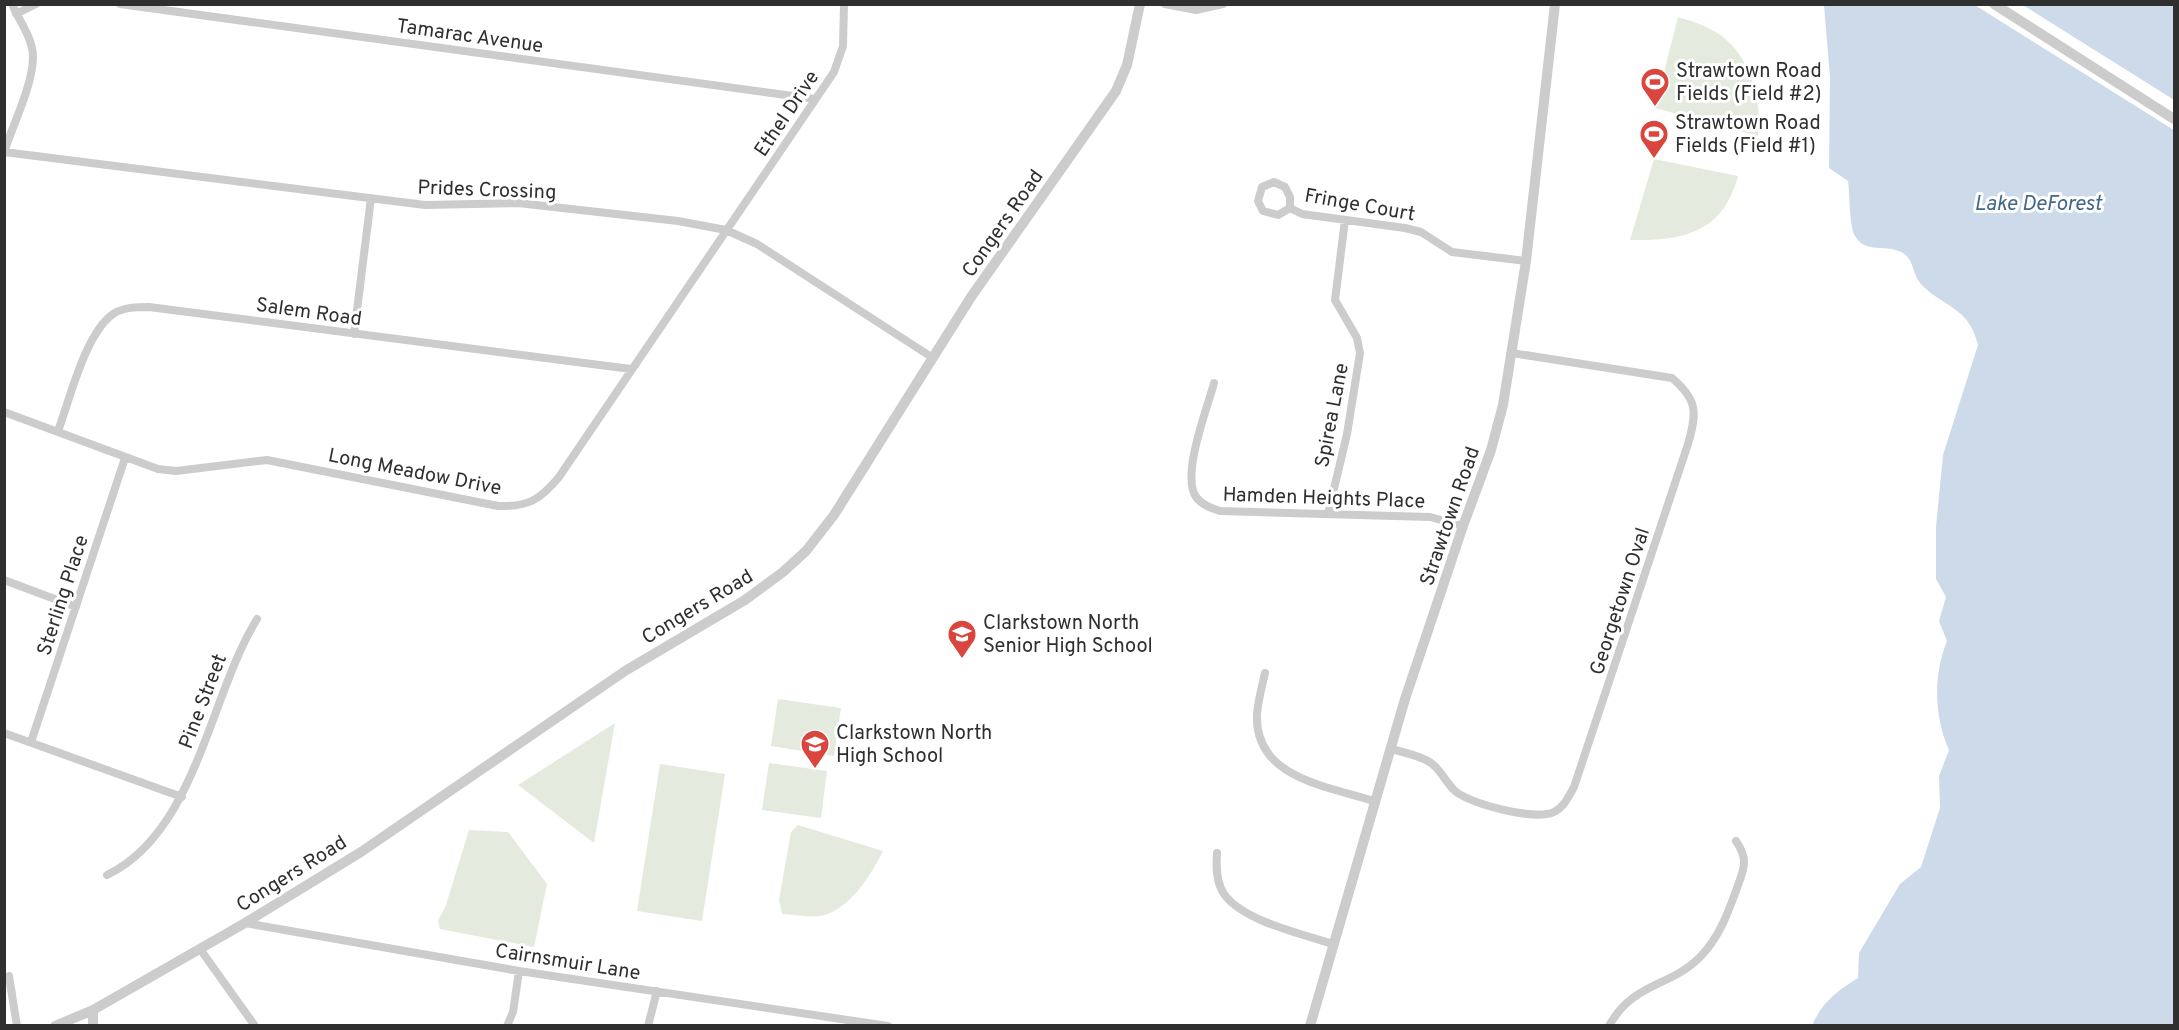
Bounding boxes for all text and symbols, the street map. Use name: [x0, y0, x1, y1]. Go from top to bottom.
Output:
street label: Tamarac Avenue: [395, 14, 545, 60]
place label: Strawtown Road Fields (Field #2): [1676, 59, 1822, 108]
street label: Ethel Drive: [749, 66, 826, 162]
sports icon: Strawtown Road Fields (Field #2): [1639, 66, 1671, 108]
place label: Strawtown Road Fields (Field #1): [1675, 111, 1821, 160]
sports icon: Strawtown Road Fields (Field #1): [1638, 118, 1670, 160]
street label: Congers Road: [957, 165, 1050, 283]
street label: Prides Crossing: [417, 176, 557, 206]
street label: Fringe Court: [1302, 183, 1417, 228]
water label: Lake DeForest: [1974, 191, 2103, 218]
street label: Salem Road: [254, 293, 363, 333]
street label: Spirea Lane: [1310, 361, 1356, 470]
street label: Long Meadow Drive: [326, 443, 503, 503]
street label: Strawtown Road: [1415, 444, 1487, 590]
street label: Hamden Heights Place: [1222, 482, 1426, 516]
street label: Georgetown Oval: [1585, 525, 1657, 679]
street label: Sterling Place: [32, 532, 96, 659]
street label: Congers Road: [637, 564, 759, 651]
place label: Clarkstown North Senior High School: [983, 611, 1153, 660]
school or university icon: Clarkstown North Senior High School: [946, 618, 978, 660]
street label: Pine Street: [174, 650, 234, 753]
place label: Clarkstown North High School: [836, 721, 992, 770]
school or university icon: Clarkstown North High School: [799, 728, 831, 770]
street label: Congers Road: [232, 830, 352, 919]
street label: Cairnsmuir Lane: [493, 939, 642, 987]

